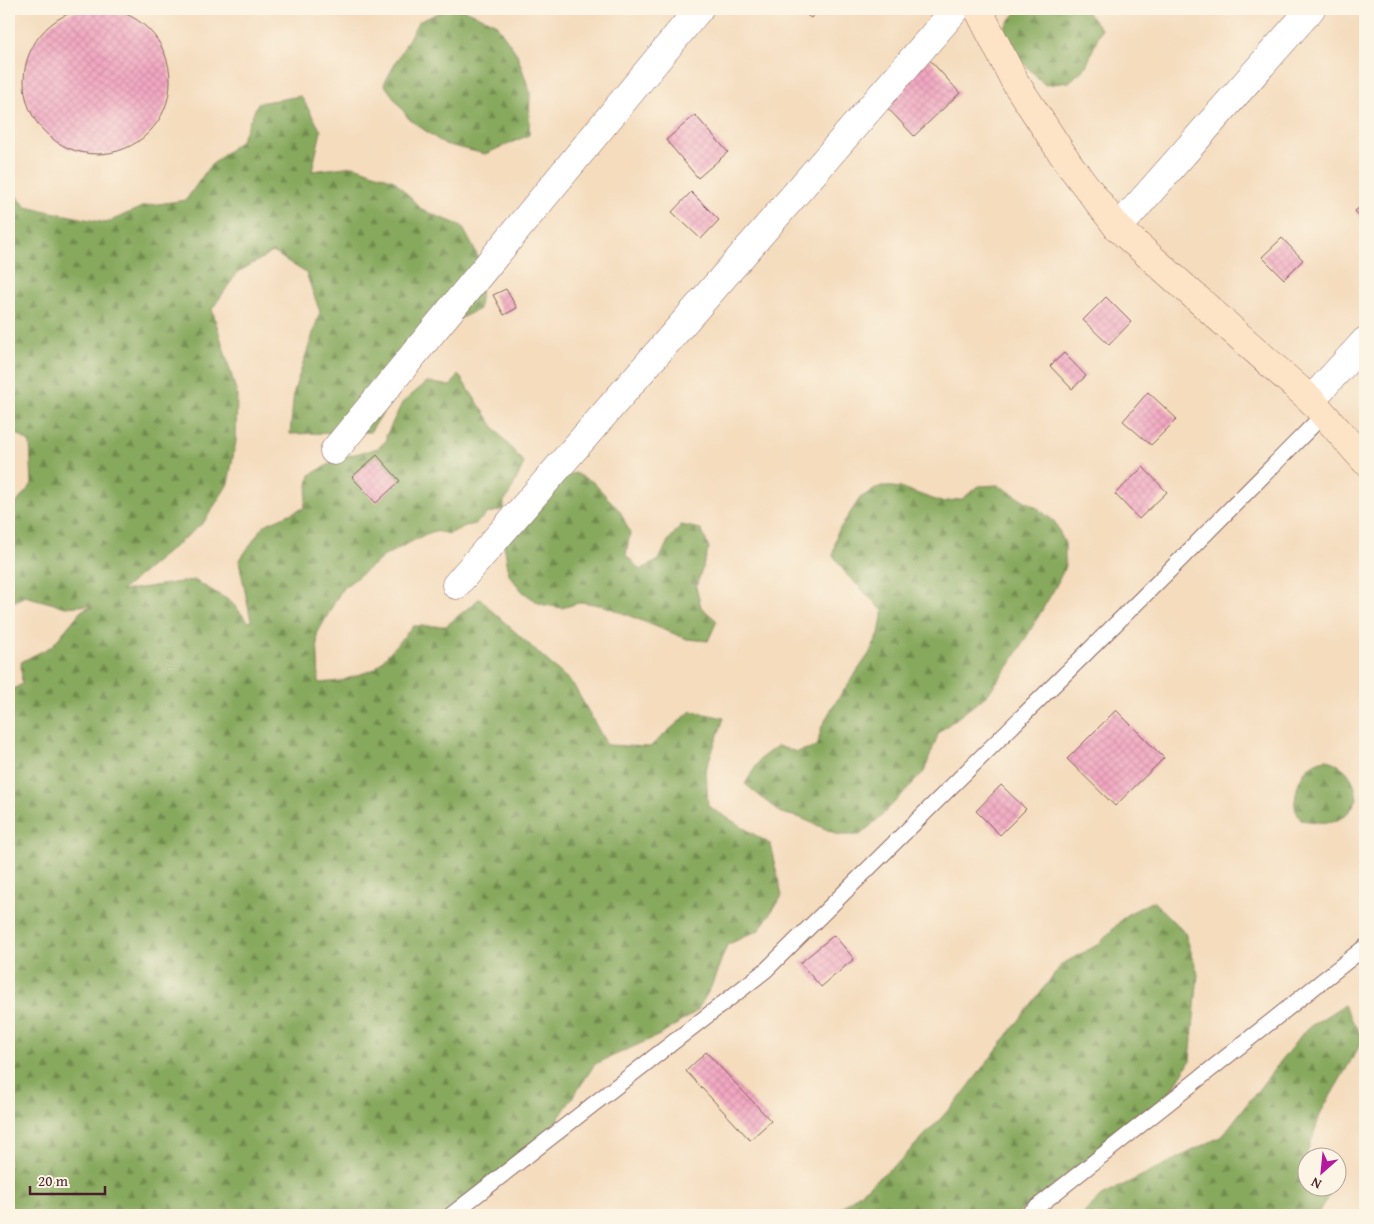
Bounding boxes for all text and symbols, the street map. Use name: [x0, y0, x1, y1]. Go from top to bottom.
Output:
north arrow: [1296, 1146, 1346, 1196]
scale bar: [30, 1164, 105, 1196]
text: 20 m: [38, 1170, 69, 1191]
text: N: [1307, 1172, 1325, 1195]

